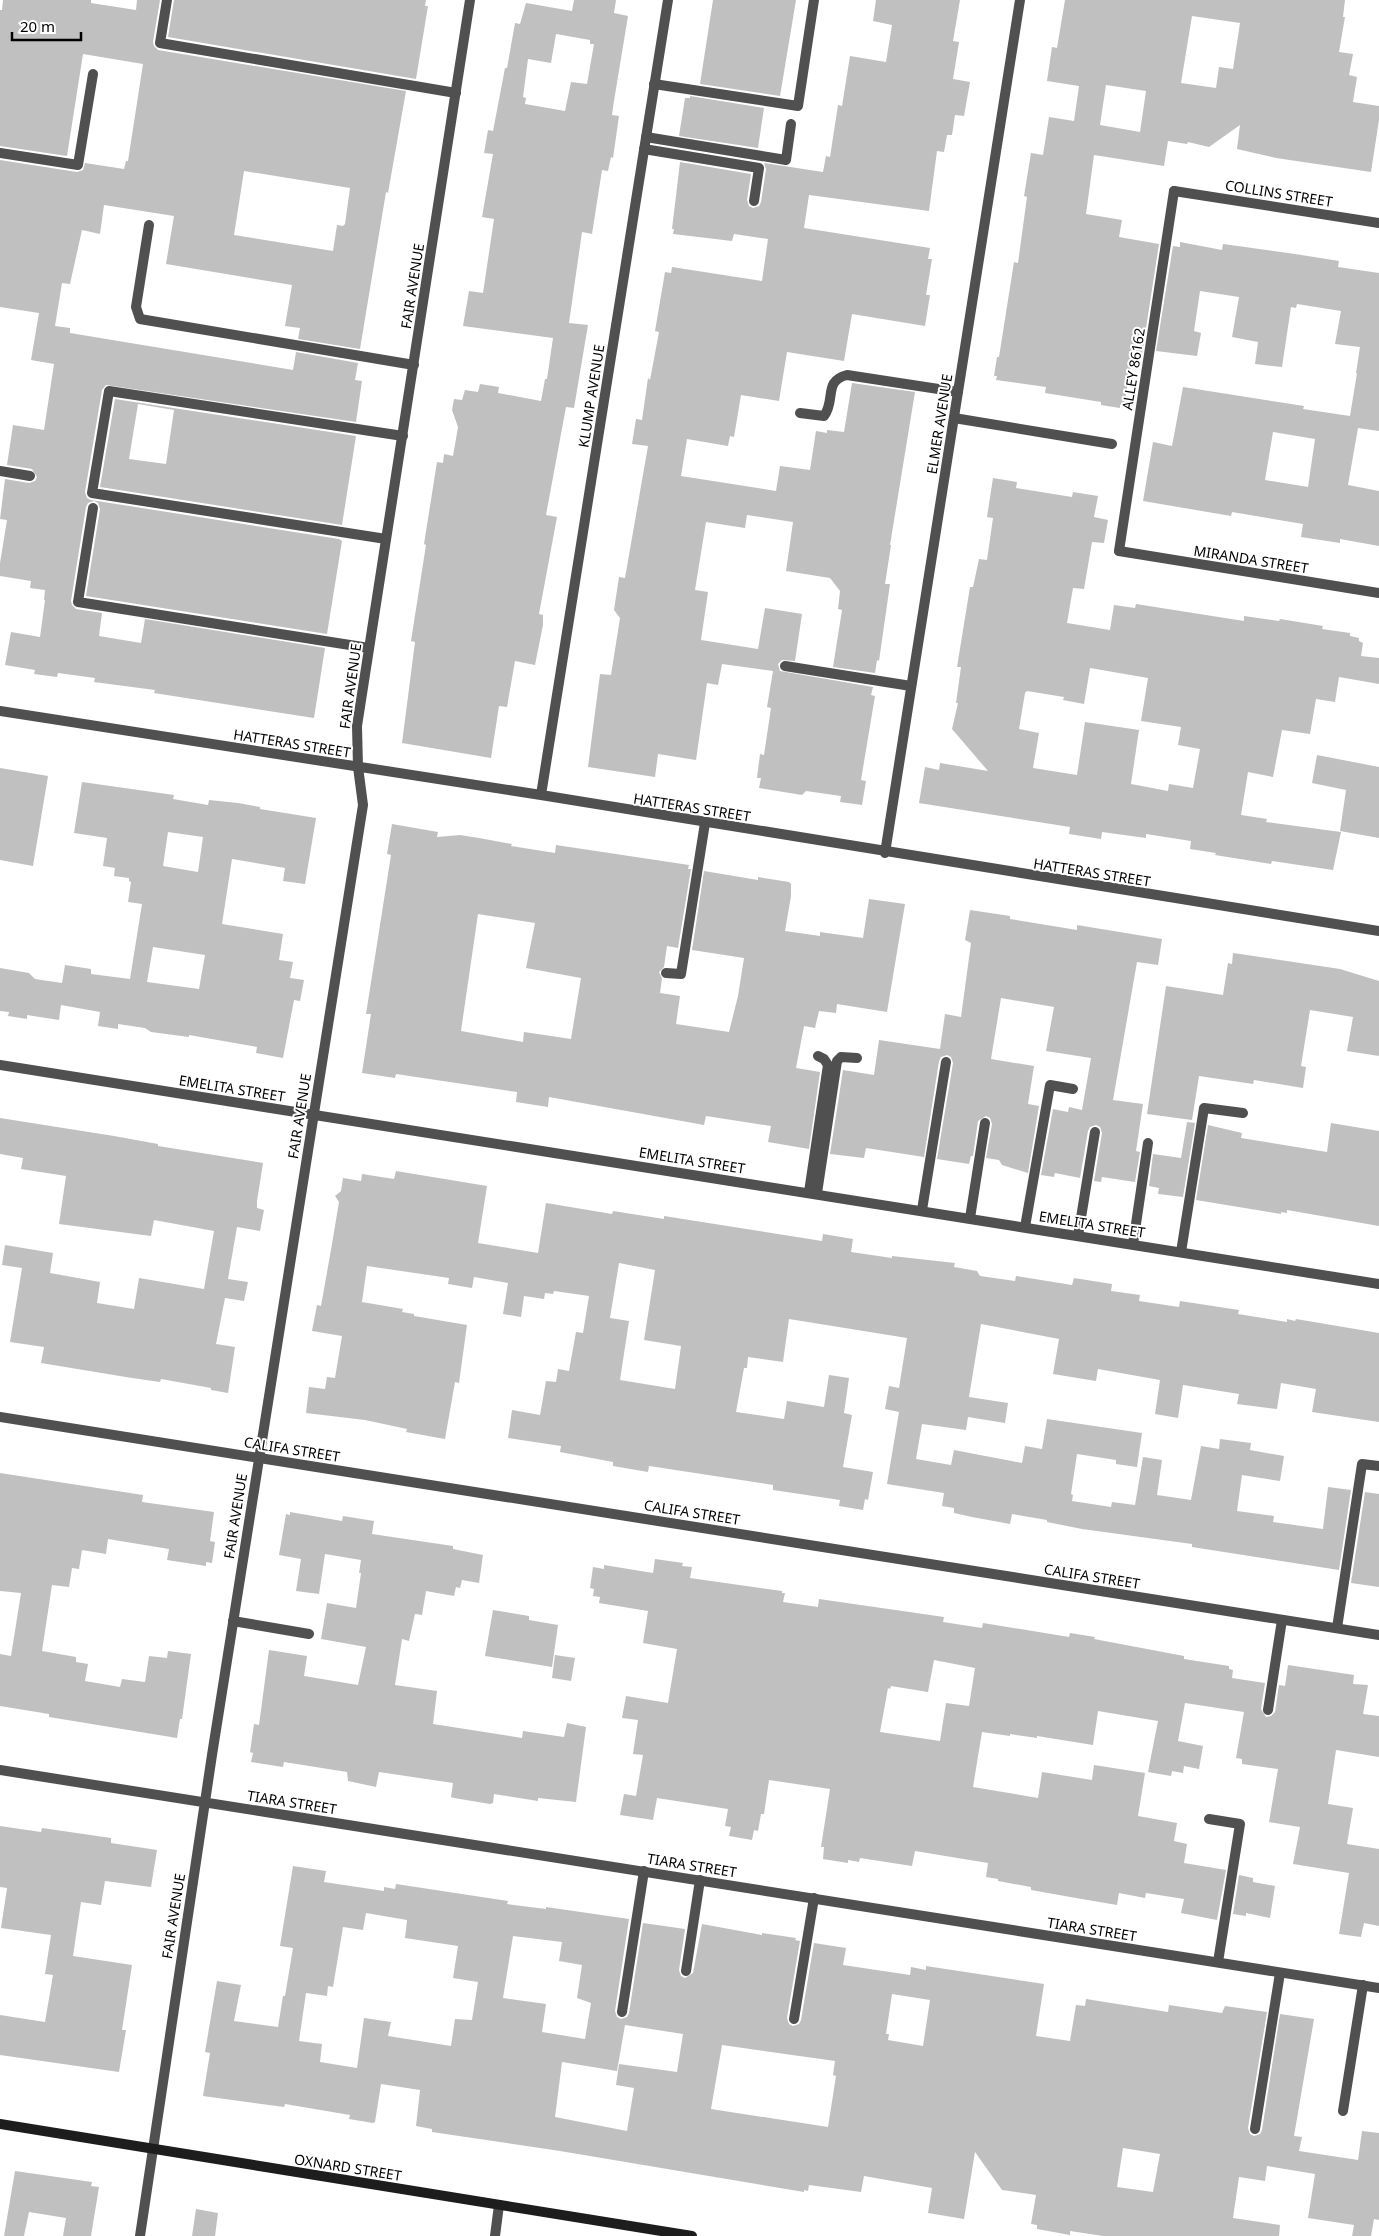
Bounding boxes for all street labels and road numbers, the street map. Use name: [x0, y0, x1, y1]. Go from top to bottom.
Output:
street label: COLLINS STREET: [1224, 175, 1334, 211]
street label: FAIR AVENUE: [396, 242, 428, 330]
street label: ALLEY 86162: [1117, 327, 1149, 411]
street label: KLUMP AVENUE: [573, 343, 609, 449]
street label: ELMER AVENUE: [922, 373, 956, 475]
street label: MIRANDA STREET: [1192, 541, 1310, 577]
street label: FAIR AVENUE: [335, 642, 365, 730]
street label: HATTERAS STREET: [232, 724, 352, 762]
street label: HATTERAS STREET: [632, 788, 752, 826]
street label: HATTERAS STREET: [1032, 853, 1152, 891]
street label: EMELITA STREET: [178, 1070, 287, 1106]
street label: FAIR AVENUE: [283, 1072, 315, 1160]
street label: EMELITA STREET: [638, 1142, 747, 1178]
street label: EMELITA STREET: [1038, 1206, 1147, 1242]
street label: CALIFA STREET: [243, 1432, 342, 1466]
street label: FAIR AVENUE: [219, 1472, 251, 1560]
street label: CALIFA STREET: [643, 1495, 742, 1529]
street label: CALIFA STREET: [1043, 1559, 1142, 1593]
street label: TIARA STREET: [246, 1786, 338, 1818]
street label: TIARA STREET: [646, 1849, 738, 1881]
street label: FAIR AVENUE: [157, 1872, 189, 1960]
street label: TIARA STREET: [1046, 1913, 1138, 1945]
street label: OXNARD STREET: [293, 2149, 403, 2185]

